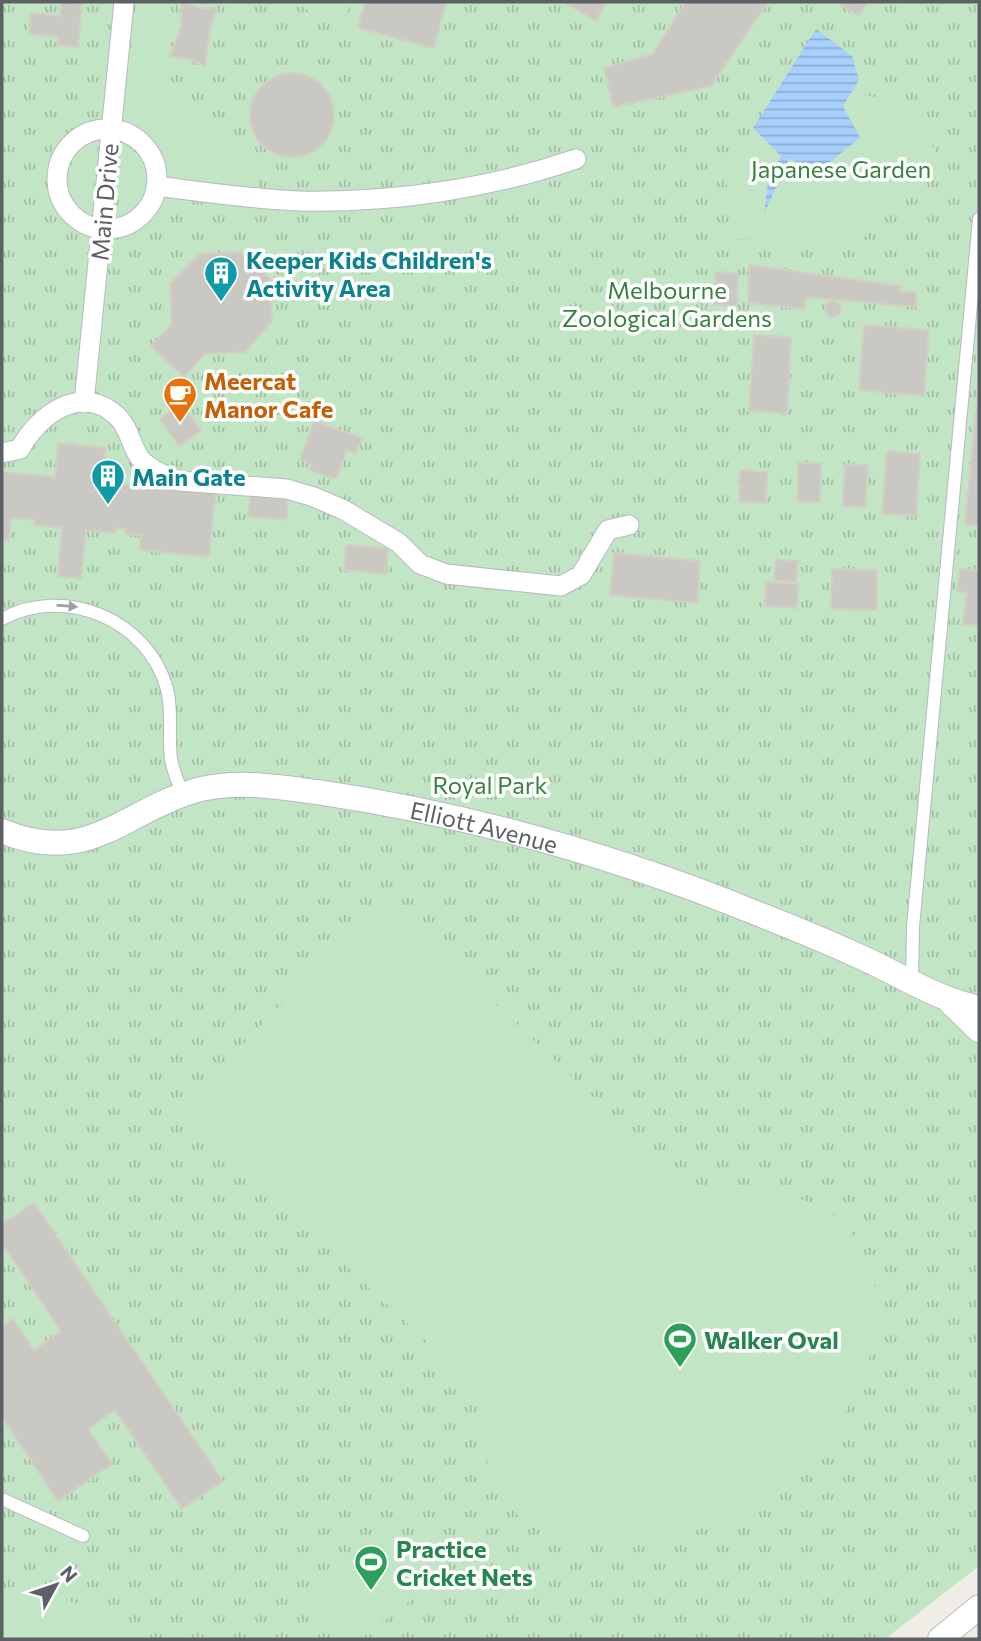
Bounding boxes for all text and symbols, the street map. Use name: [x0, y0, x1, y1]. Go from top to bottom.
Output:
street label: Main Drive: [84, 142, 124, 262]
park label: Japanese Garden: [751, 154, 931, 183]
place label: Keeper Kids Children's Activity Area: [246, 245, 492, 302]
building icon: Keeper Kids Children's Activity Area: [202, 254, 240, 303]
park label: Melbourne Zoological Gardens: [562, 275, 772, 332]
place label: Meercat Manor Cafe: [204, 366, 333, 423]
cafe icon: Meercat Manor Cafe: [161, 375, 199, 424]
building icon: Main Gate: [89, 457, 127, 506]
place label: Main Gate: [132, 462, 246, 491]
one-way arrow: [57, 601, 79, 612]
park label: Royal Park: [433, 770, 547, 799]
street label: Elliott Avenue: [408, 794, 561, 858]
sports icon: Walker Oval: [661, 1320, 699, 1369]
place label: Walker Oval: [704, 1325, 839, 1354]
place label: Practice Cricket Nets: [396, 1534, 533, 1591]
sports icon: Practice Cricket Nets: [352, 1543, 390, 1592]
north arrow: [21, 1550, 91, 1620]
text: N: [56, 1561, 83, 1587]

